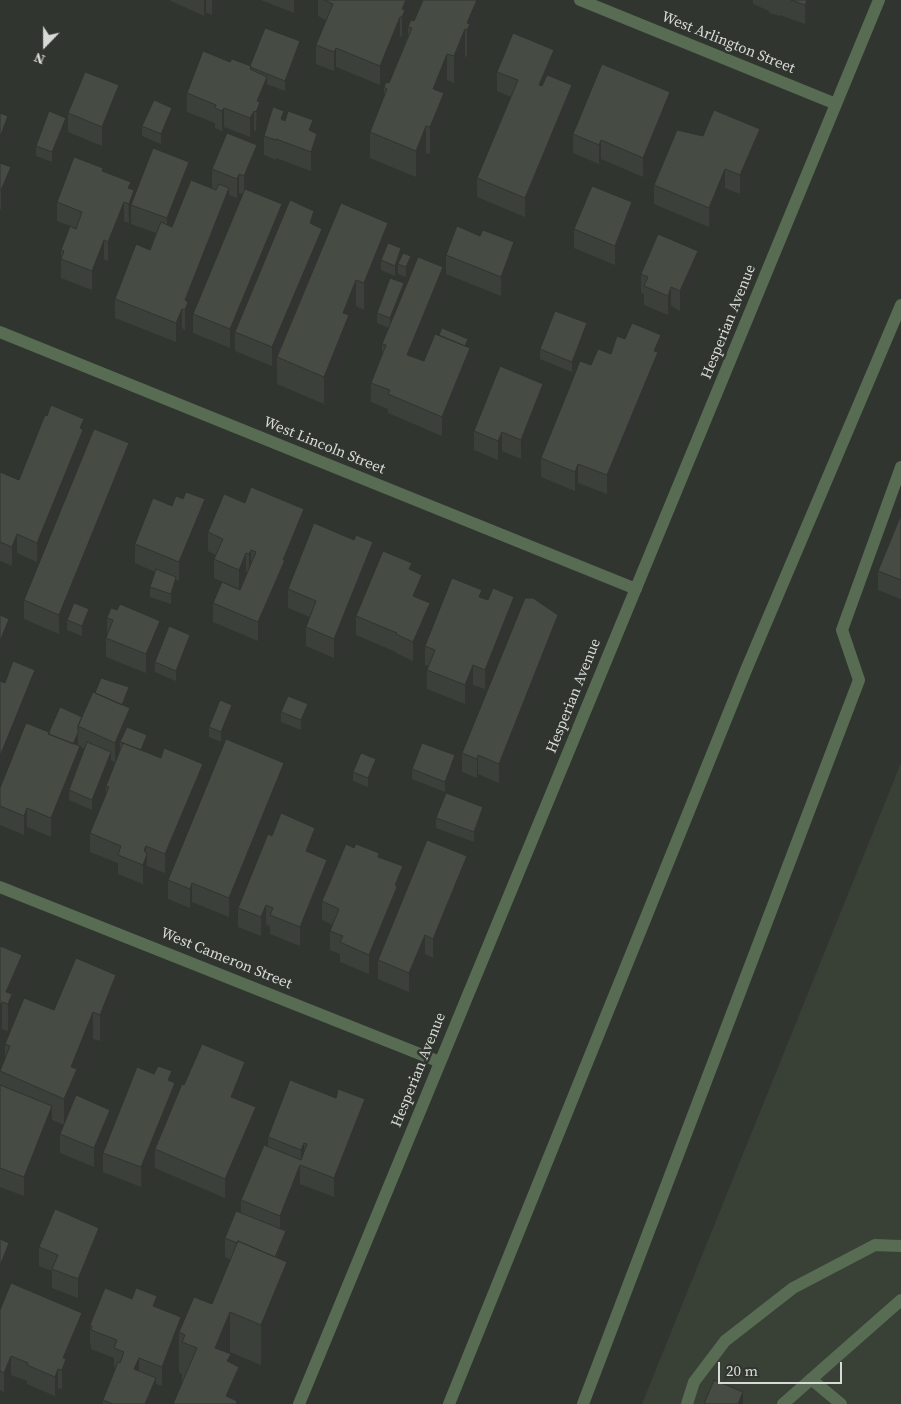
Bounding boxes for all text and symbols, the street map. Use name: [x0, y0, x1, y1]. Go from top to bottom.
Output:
street label: West Arlington Street: [659, 8, 797, 78]
north arrow: [20, 20, 70, 70]
text: N: [31, 48, 48, 70]
street label: Hesperian Avenue: [698, 262, 760, 382]
street label: West Lincoln Street: [261, 413, 387, 479]
street label: Hesperian Avenue: [543, 636, 605, 756]
street label: West Cameron Street: [158, 924, 294, 994]
street label: Hesperian Avenue: [388, 1010, 450, 1130]
scale bar: [721, 1352, 845, 1384]
text: 20 m: [726, 1360, 758, 1381]

